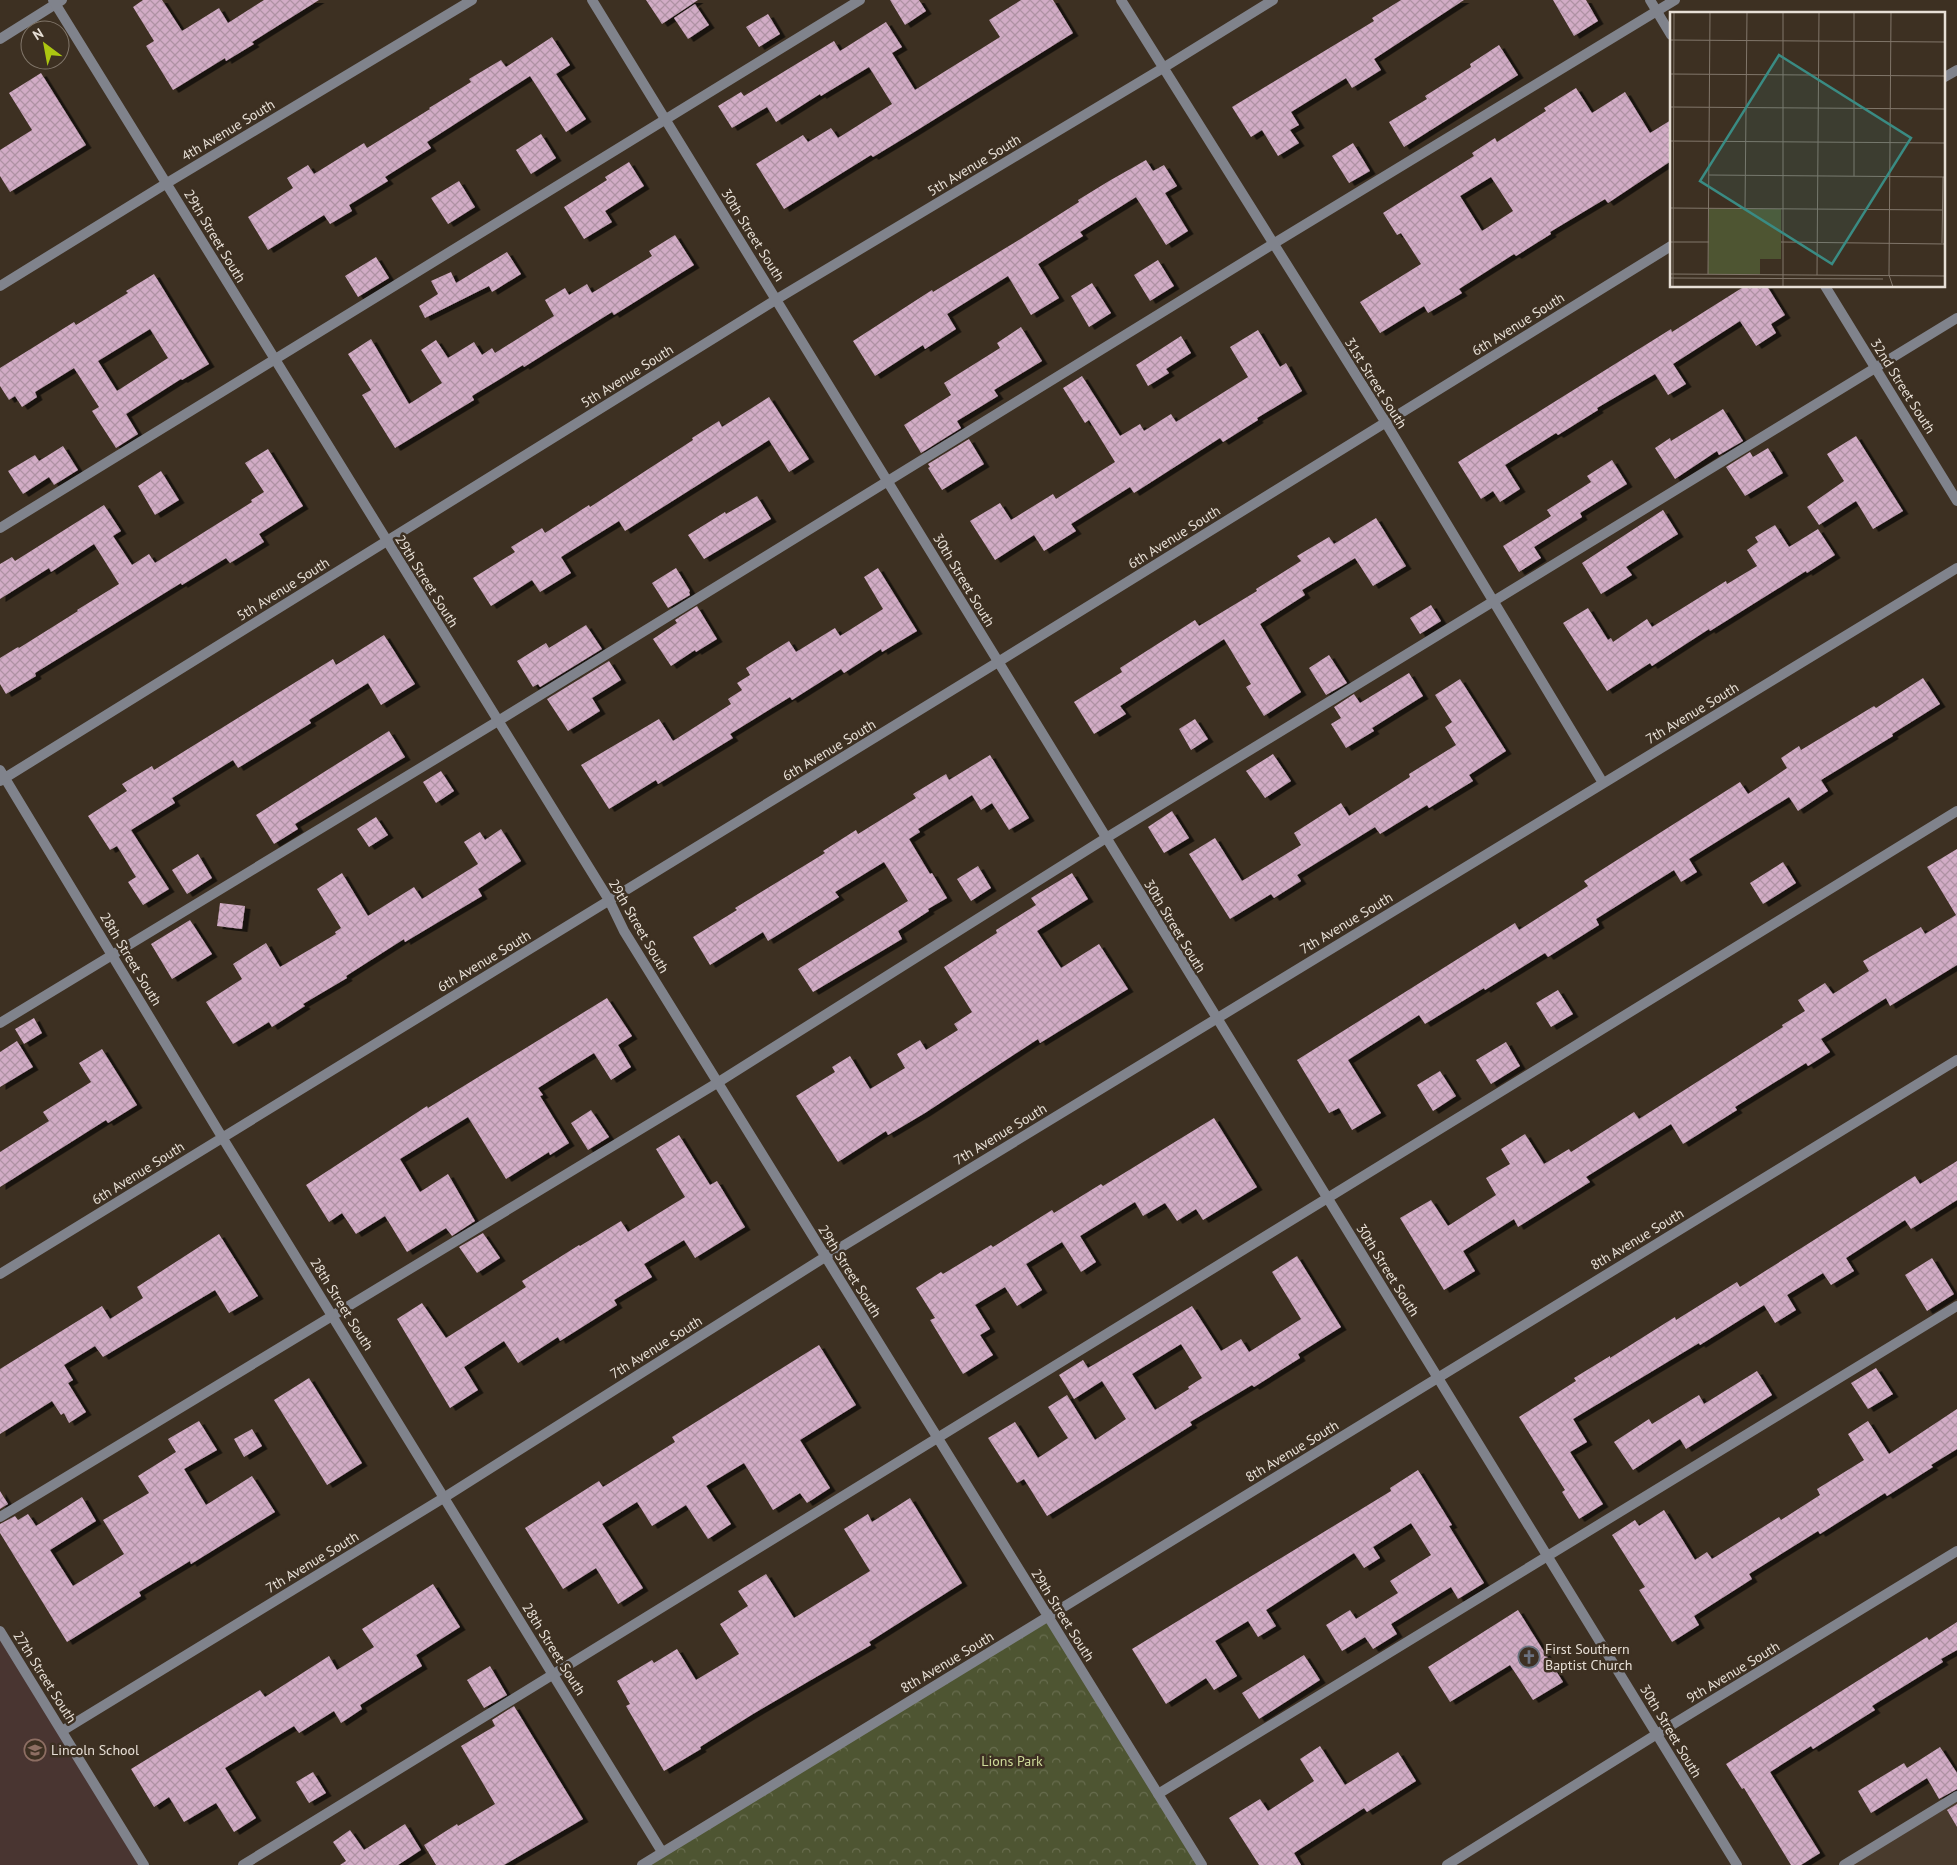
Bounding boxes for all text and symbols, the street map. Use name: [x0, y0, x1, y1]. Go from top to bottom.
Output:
inset map: [1670, 12, 1944, 288]
north arrow: [20, 20, 70, 70]
text: N: [29, 24, 47, 44]
street label: 4th Avenue South: [178, 95, 278, 165]
street label: 5th Avenue South: [924, 130, 1024, 200]
street label: 30th Street South: [717, 185, 789, 285]
street label: 29th Street South: [180, 186, 250, 286]
street label: 6th Avenue South: [1468, 288, 1568, 360]
street label: 31st Street South: [1341, 334, 1411, 432]
street label: 32nd Street South: [1867, 335, 1939, 437]
street label: 5th Avenue South: [577, 340, 677, 412]
street label: 6th Avenue South: [1124, 501, 1224, 573]
street label: 30th Street South: [929, 530, 999, 630]
street label: 29th Street South: [391, 531, 463, 631]
street label: 5th Avenue South: [233, 553, 333, 625]
street label: 7th Avenue South: [1642, 678, 1742, 748]
street label: 6th Avenue South: [779, 715, 879, 785]
street label: 29th Street South: [605, 876, 673, 976]
street label: 30th Street South: [1140, 876, 1210, 976]
street label: 7th Avenue South: [1296, 888, 1396, 958]
street label: 28th Street South: [96, 909, 166, 1009]
street label: 6th Avenue South: [434, 926, 534, 996]
street label: 7th Avenue South: [950, 1099, 1050, 1169]
street label: 6th Avenue South: [88, 1137, 188, 1209]
street label: 8th Avenue South: [1587, 1204, 1687, 1274]
street label: 30th Street South: [1352, 1220, 1424, 1320]
street label: 29th Street South: [814, 1221, 886, 1321]
street label: 28th Street South: [306, 1254, 378, 1354]
street label: 7th Avenue South: [607, 1311, 705, 1383]
street label: 8th Avenue South: [1242, 1416, 1342, 1486]
street label: 7th Avenue South: [262, 1527, 362, 1597]
street label: 29th Street South: [1027, 1565, 1099, 1665]
street label: 28th Street South: [518, 1599, 590, 1699]
street label: 8th Avenue South: [897, 1627, 997, 1697]
street label: 27th Street South: [9, 1628, 81, 1726]
street label: 9th Avenue South: [1683, 1637, 1783, 1707]
place label: First Southern Baptist Church: [1545, 1640, 1633, 1674]
church icon: First Southern Baptist Church: [1517, 1645, 1541, 1669]
street label: 30th Street South: [1636, 1681, 1706, 1781]
school or university icon: Lincoln School: [23, 1738, 47, 1762]
place label: Lincoln School: [51, 1741, 139, 1759]
park label: Lions Park: [981, 1752, 1043, 1770]

